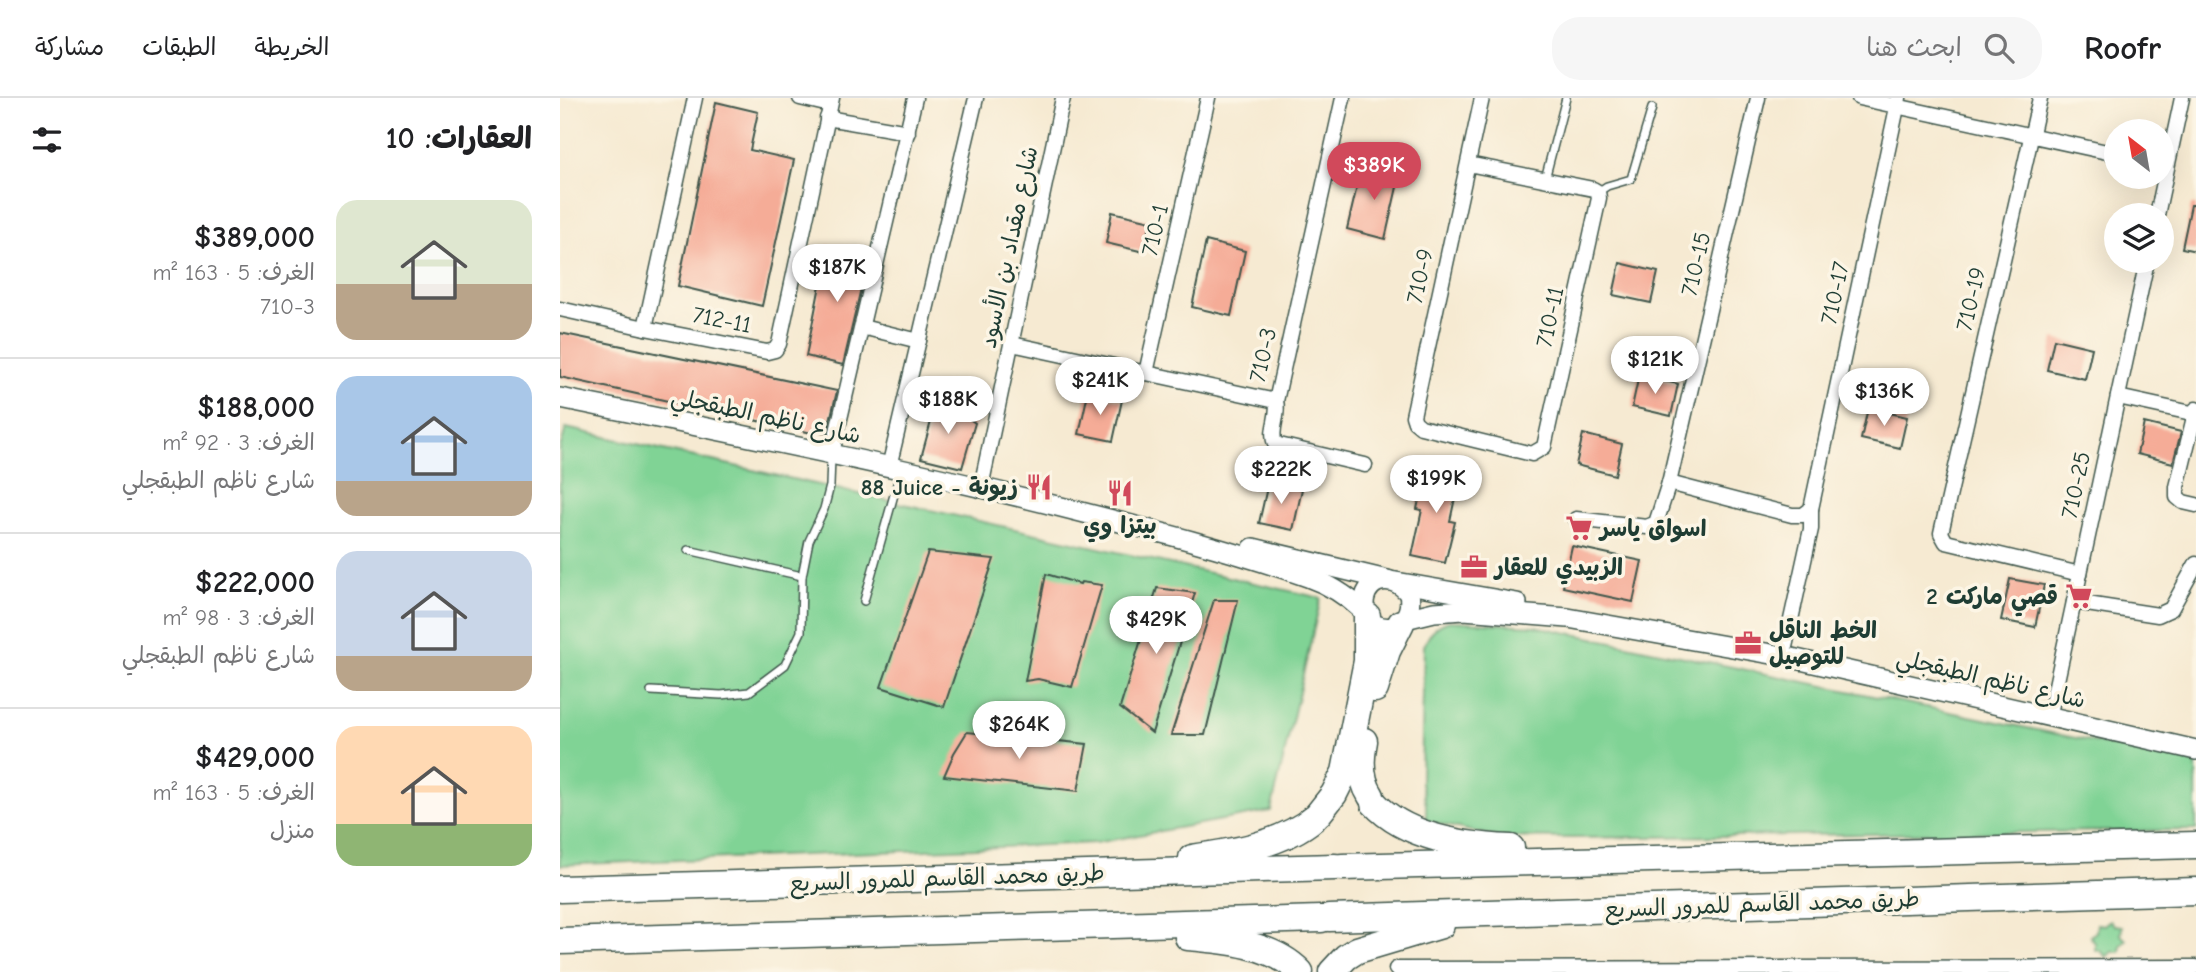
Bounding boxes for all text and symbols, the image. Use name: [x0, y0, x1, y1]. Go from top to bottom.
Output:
search box: [1552, 17, 2042, 80]
icon: search: [1980, 29, 2018, 67]
text: Roofr: [2084, 29, 2161, 67]
text: مشاركة: [35, 33, 104, 61]
text: الطبقات: [142, 33, 217, 61]
text: الخريطة: [255, 33, 329, 61]
text: ابحث هنا: [1866, 33, 1962, 63]
north arrow: [2104, 119, 2174, 189]
map controls: [2104, 119, 2174, 273]
icon: filters: [28, 121, 66, 159]
text: العقارات: 10: [386, 121, 532, 156]
pin: $389K: [1325, 142, 1423, 202]
street label: شارع مقداد بن الأسود: [971, 143, 1046, 351]
text: $389K: [1343, 151, 1405, 178]
street label: 710-1: [1136, 201, 1174, 259]
button: layers: [2104, 203, 2174, 273]
text: $389,000: [194, 220, 315, 255]
icon: home: [392, 228, 476, 312]
street label: 710-15: [1676, 229, 1716, 299]
pin: $187K: [788, 244, 886, 304]
street label: 710-9: [1401, 246, 1439, 306]
text: $187K: [808, 253, 866, 280]
text: الغرف: 5 · 163 m²: [153, 259, 315, 286]
street label: 710-17: [1815, 259, 1855, 327]
street label: 710-19: [1951, 265, 1991, 333]
street label: 710-11: [1530, 284, 1570, 350]
text: 710-3: [260, 293, 315, 320]
street label: 712-11: [690, 301, 754, 339]
street label: 710-3: [1244, 325, 1282, 385]
pin: $121K: [1606, 336, 1704, 396]
text: $121K: [1627, 345, 1683, 372]
pin: $241K: [1051, 358, 1149, 417]
text: $241K: [1071, 366, 1129, 393]
pin: $136K: [1835, 368, 1933, 428]
pin: $188K: [899, 376, 997, 436]
text: $136K: [1854, 377, 1914, 404]
street label: شارع ناظم الطبقجلي: [667, 383, 863, 456]
text: $188K: [918, 385, 978, 412]
text: $188,000: [197, 390, 315, 425]
icon: home: [392, 404, 476, 488]
text: الغرف: 3 · 92 m²: [162, 429, 315, 456]
pin: $222K: [1232, 446, 1330, 506]
street label: 710-25: [2056, 449, 2096, 521]
text: $222K: [1250, 455, 1312, 482]
pin: $199K: [1387, 456, 1485, 515]
text: $199K: [1406, 464, 1466, 491]
text: شارع ناظم الطبقجلي: [122, 467, 315, 494]
restaurant icon: 88 Juice - زيونة: [1024, 472, 1054, 502]
place label: 88 Juice - زيونة: [861, 474, 1018, 502]
restaurant icon: بيتزا وي: [1105, 478, 1135, 508]
place label: بيتزا وي: [1083, 512, 1157, 543]
supermarket icon: اسواق ياسر: [1564, 513, 1594, 543]
place label: اسواق ياسر: [1598, 515, 1706, 543]
office icon: الزبيدي للعقار: [1459, 552, 1489, 582]
place label: الزبيدي للعقار: [1493, 554, 1623, 585]
text: $222,000: [195, 565, 315, 600]
icon: home: [392, 579, 476, 663]
supermarket icon: قصي ماركت 2: [2064, 581, 2094, 611]
place label: قصي ماركت 2: [1926, 583, 2058, 617]
pin: $429K: [1107, 596, 1205, 656]
text: الغرف: 3 · 98 m²: [163, 604, 315, 631]
text: $429K: [1125, 605, 1187, 632]
place label: الخط الناقل للتوصيل: [1769, 617, 1877, 671]
office icon: الخط الناقل للتوصيل: [1733, 628, 1763, 658]
text: شارع ناظم الطبقجلي: [122, 642, 315, 669]
street label: شارع ناظم الطبقجلي: [1892, 644, 2088, 721]
pin: $264K: [970, 702, 1068, 761]
text: $264K: [988, 710, 1050, 737]
text: $429,000: [195, 740, 315, 775]
icon: home: [392, 754, 476, 838]
text: الغرف: 5 · 163 m²: [153, 779, 315, 806]
text: منزل: [270, 817, 315, 844]
street label: طريق محمد القاسم للمرور السريع: [789, 859, 1105, 901]
street label: طريق محمد القاسم للمرور السريع: [1604, 885, 1920, 927]

